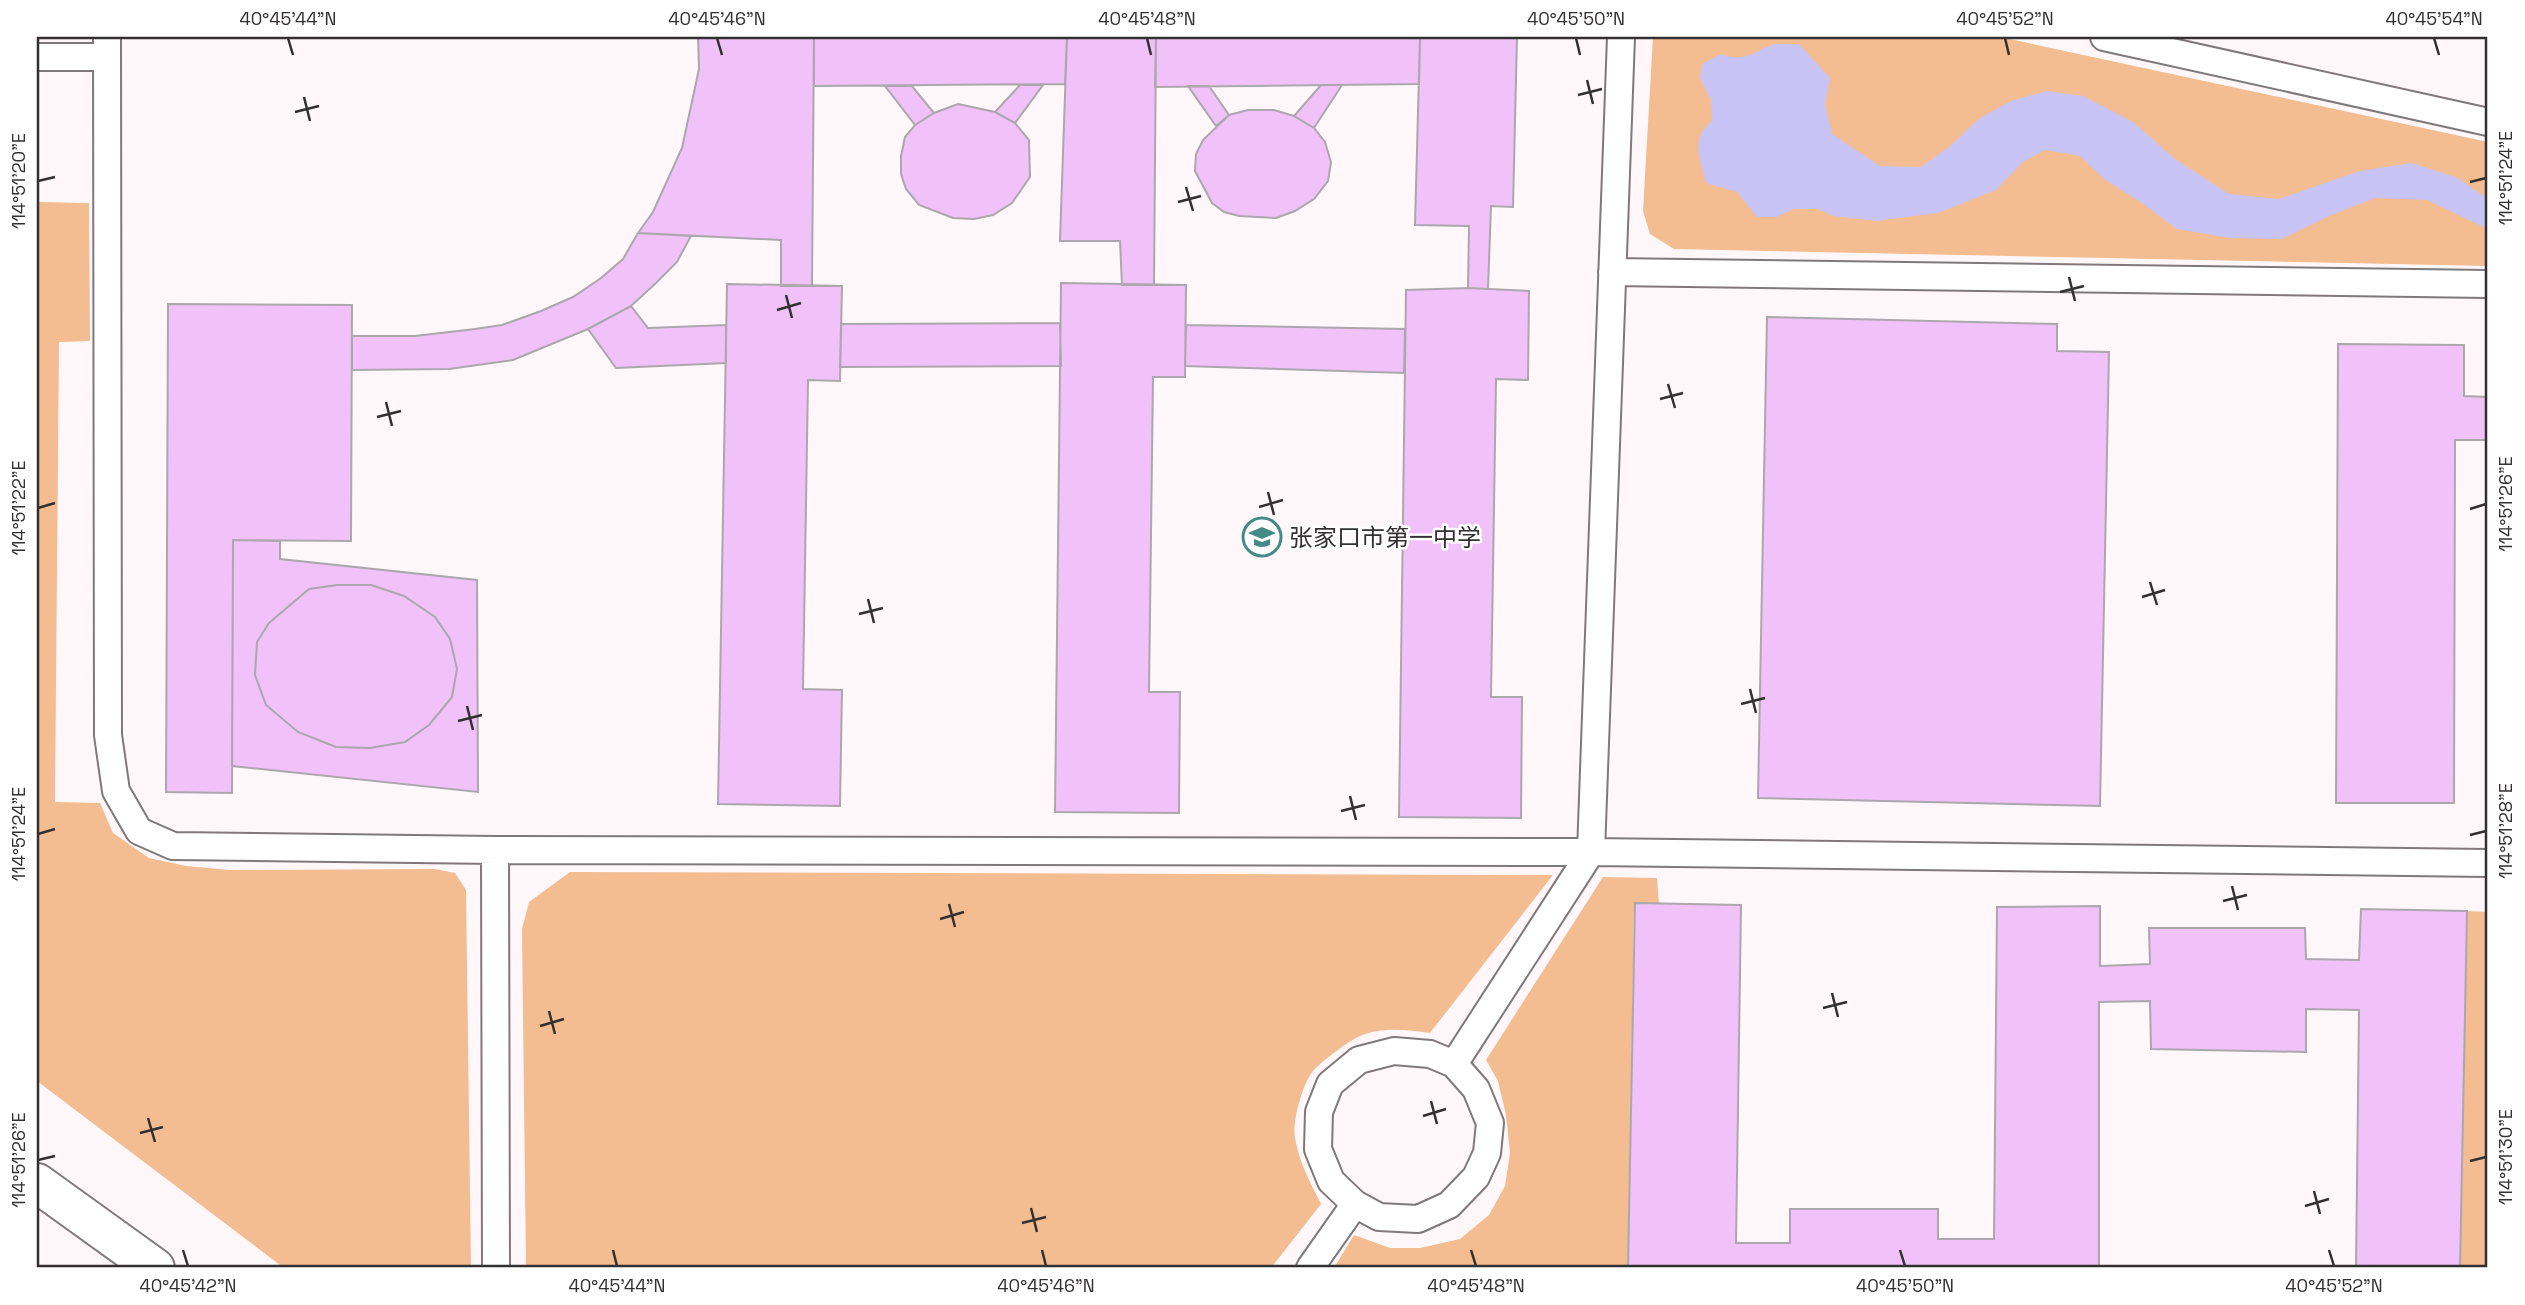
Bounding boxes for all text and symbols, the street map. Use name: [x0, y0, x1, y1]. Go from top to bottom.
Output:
text: 40°45'44"N: [240, 7, 336, 30]
text: 40°45'46"N: [668, 7, 766, 30]
text: 40°45'48"N: [1098, 7, 1196, 30]
text: 40°45'50"N: [1527, 7, 1625, 30]
text: 40°45'52"N: [1956, 7, 2054, 30]
text: 40°45'54"N: [2385, 7, 2483, 30]
text: 114°51'24"E: [2494, 131, 2517, 225]
text: 114°51'20"E: [7, 133, 30, 229]
text: 114°51'26"E: [2494, 456, 2517, 552]
text: 114°51'22"E: [7, 460, 30, 556]
school or university icon: 张家口市第一中学: [1241, 516, 1283, 558]
place label: 张家口市第一中学: [1289, 522, 1481, 553]
text: 114°51'28"E: [2494, 783, 2517, 879]
text: 114°51'24"E: [7, 787, 30, 881]
text: 114°51'30"E: [2494, 1109, 2517, 1205]
text: 114°51'26"E: [7, 1112, 30, 1208]
text: 40°45'42"N: [139, 1274, 237, 1297]
text: 40°45'44"N: [569, 1274, 665, 1297]
text: 40°45'46"N: [997, 1274, 1095, 1297]
text: 40°45'48"N: [1427, 1274, 1525, 1297]
text: 40°45'50"N: [1856, 1274, 1954, 1297]
text: 40°45'52"N: [2285, 1274, 2383, 1297]

